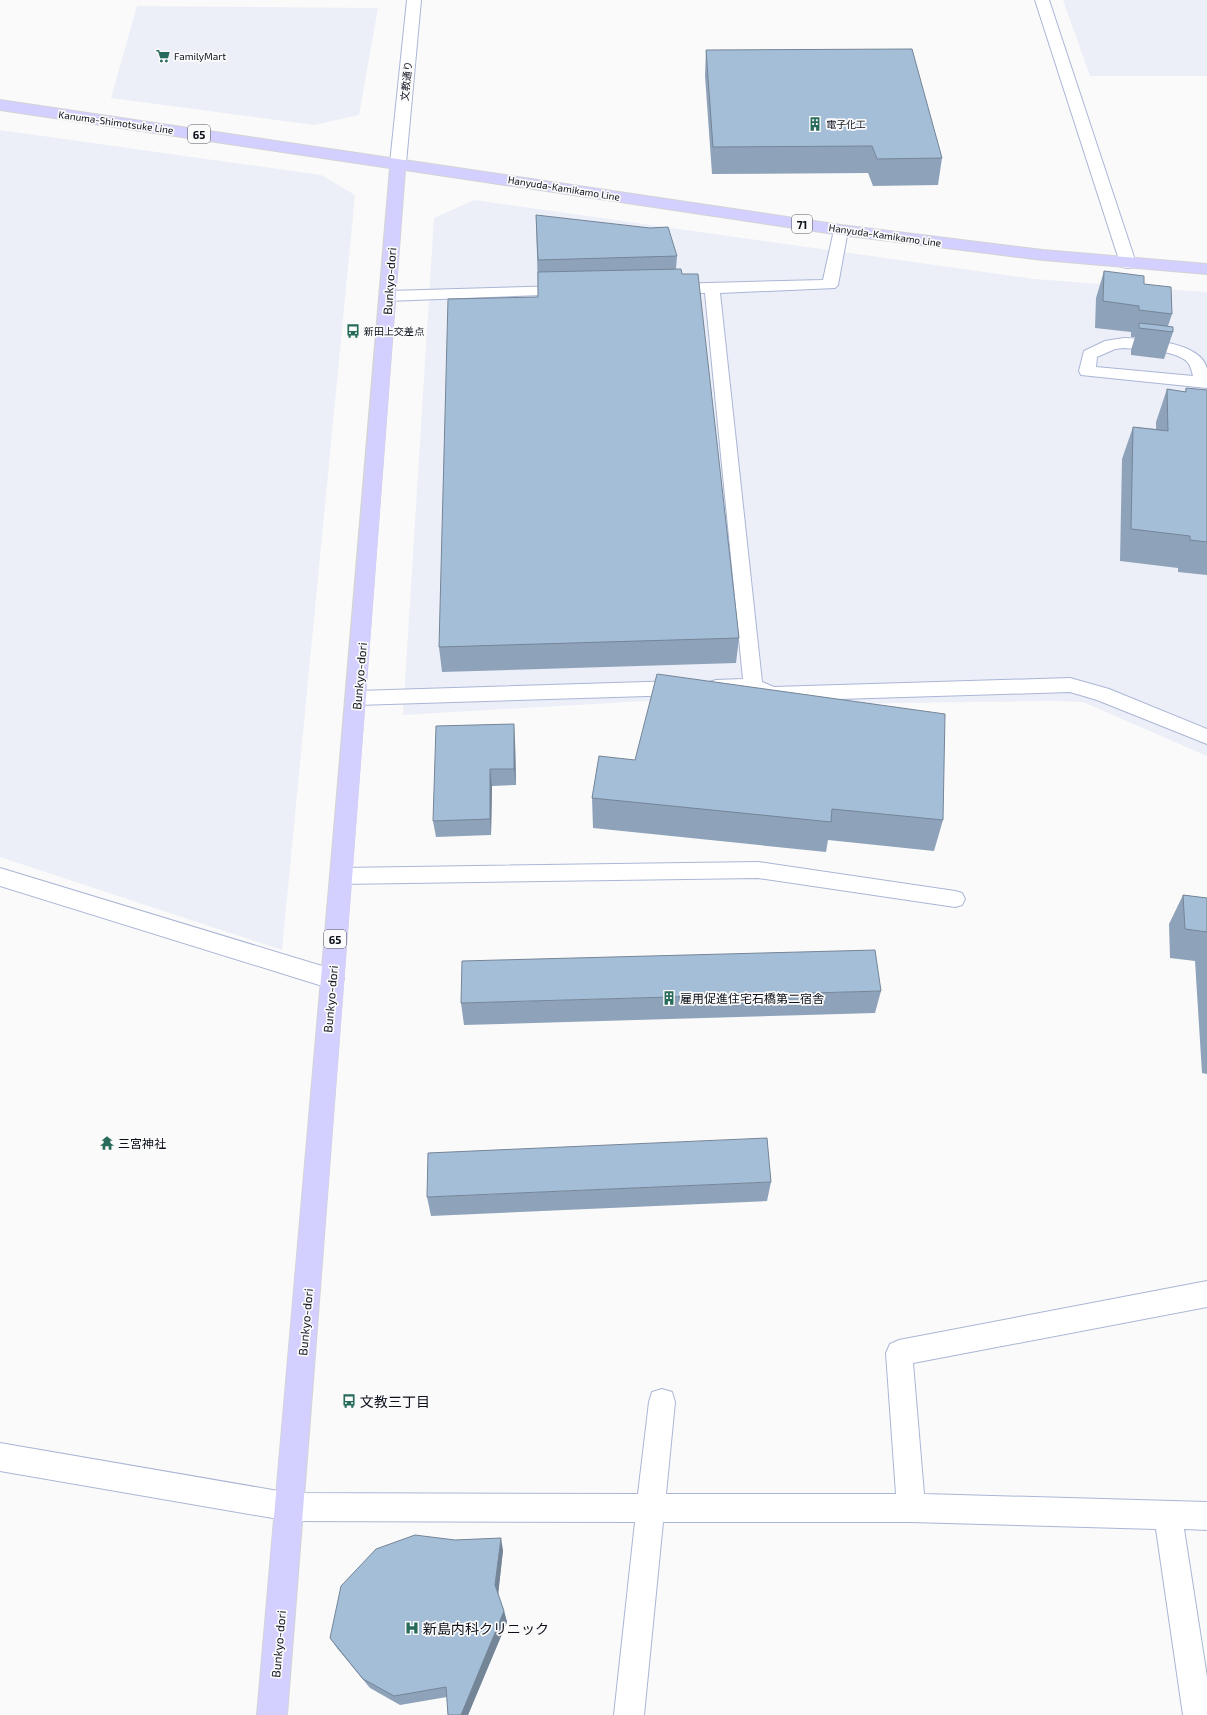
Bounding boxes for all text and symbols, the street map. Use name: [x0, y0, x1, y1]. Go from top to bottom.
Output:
supermarket icon: FamilyMart: [155, 48, 171, 64]
place label: FamilyMart: [174, 50, 226, 62]
street label: 文教通り: [398, 60, 414, 102]
street label: Kanuma-Shimotsuke Line: [58, 108, 174, 136]
building icon: 電子化工: [807, 116, 823, 132]
place label: 電子化工: [826, 118, 866, 130]
road number: 65: [188, 125, 210, 143]
street label: Hanyuda-Kamikamo Line: [507, 173, 621, 203]
road number: 71: [792, 215, 812, 233]
street label: Hanyuda-Kamikamo Line: [828, 221, 942, 249]
street label: Bunkyo-dori: [380, 247, 398, 315]
bus stop icon: 新田上交差点: [345, 323, 361, 339]
place label: 新田上交差点: [364, 325, 424, 337]
street label: Bunkyo-dori: [349, 642, 369, 710]
road number: 65: [324, 930, 346, 948]
street label: Bunkyo-dori: [320, 965, 340, 1033]
building icon: 雇用促進住宅石橋第二宿舎: [661, 990, 677, 1006]
place label: 雇用促進住宅石橋第二宿舎: [680, 991, 824, 1005]
temple icon: 三宮神社: [99, 1135, 115, 1151]
place label: 三宮神社: [118, 1136, 166, 1150]
street label: Bunkyo-dori: [295, 1288, 315, 1356]
bus stop icon: 文教三丁目: [341, 1393, 357, 1409]
place label: 文教三丁目: [360, 1393, 430, 1410]
street label: Bunkyo-dori: [268, 1610, 288, 1678]
hospital icon: 新島内科クリニック: [404, 1620, 420, 1636]
place label: 新島内科クリニック: [423, 1620, 549, 1637]

